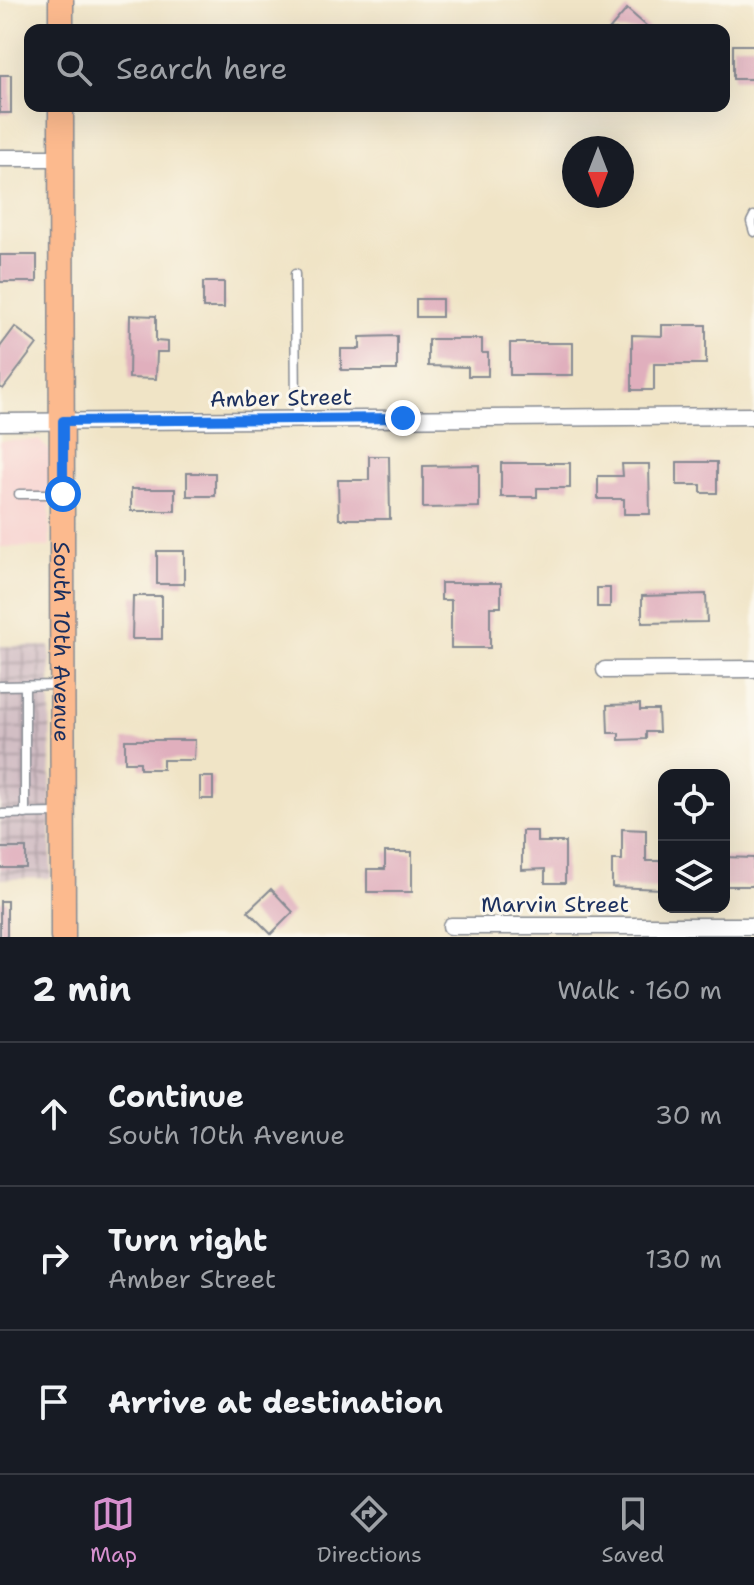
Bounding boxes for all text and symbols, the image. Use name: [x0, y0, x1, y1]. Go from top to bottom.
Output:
search box: [24, 24, 730, 112]
icon: search: [52, 46, 96, 90]
text: Search here: [116, 48, 287, 89]
north arrow: [562, 136, 634, 208]
street label: Amber Street: [210, 382, 352, 414]
route end: [385, 400, 421, 436]
route start: [45, 476, 81, 512]
street label: South 10th Avenue: [48, 542, 77, 742]
map controls: [658, 769, 730, 913]
button: locate: [658, 769, 730, 841]
button: layers: [658, 841, 730, 913]
street label: Marvin Street: [481, 890, 629, 919]
text: 2 min: [32, 966, 131, 1012]
text: Walk · 160 m: [557, 972, 722, 1007]
text: Continue: [108, 1076, 244, 1117]
icon: ahead: [32, 1092, 76, 1136]
text: 30 m: [655, 1097, 722, 1132]
text: South 10th Avenue: [108, 1117, 345, 1152]
text: Turn right: [108, 1220, 267, 1261]
icon: right: [32, 1236, 76, 1280]
text: 130 m: [645, 1241, 722, 1276]
text: Amber Street: [108, 1261, 276, 1296]
icon: arrive: [32, 1380, 76, 1424]
text: Arrive at destination: [108, 1382, 443, 1423]
tab: Map: [90, 1492, 137, 1569]
tab: Directions: [317, 1492, 422, 1569]
tab: Saved: [602, 1492, 664, 1569]

